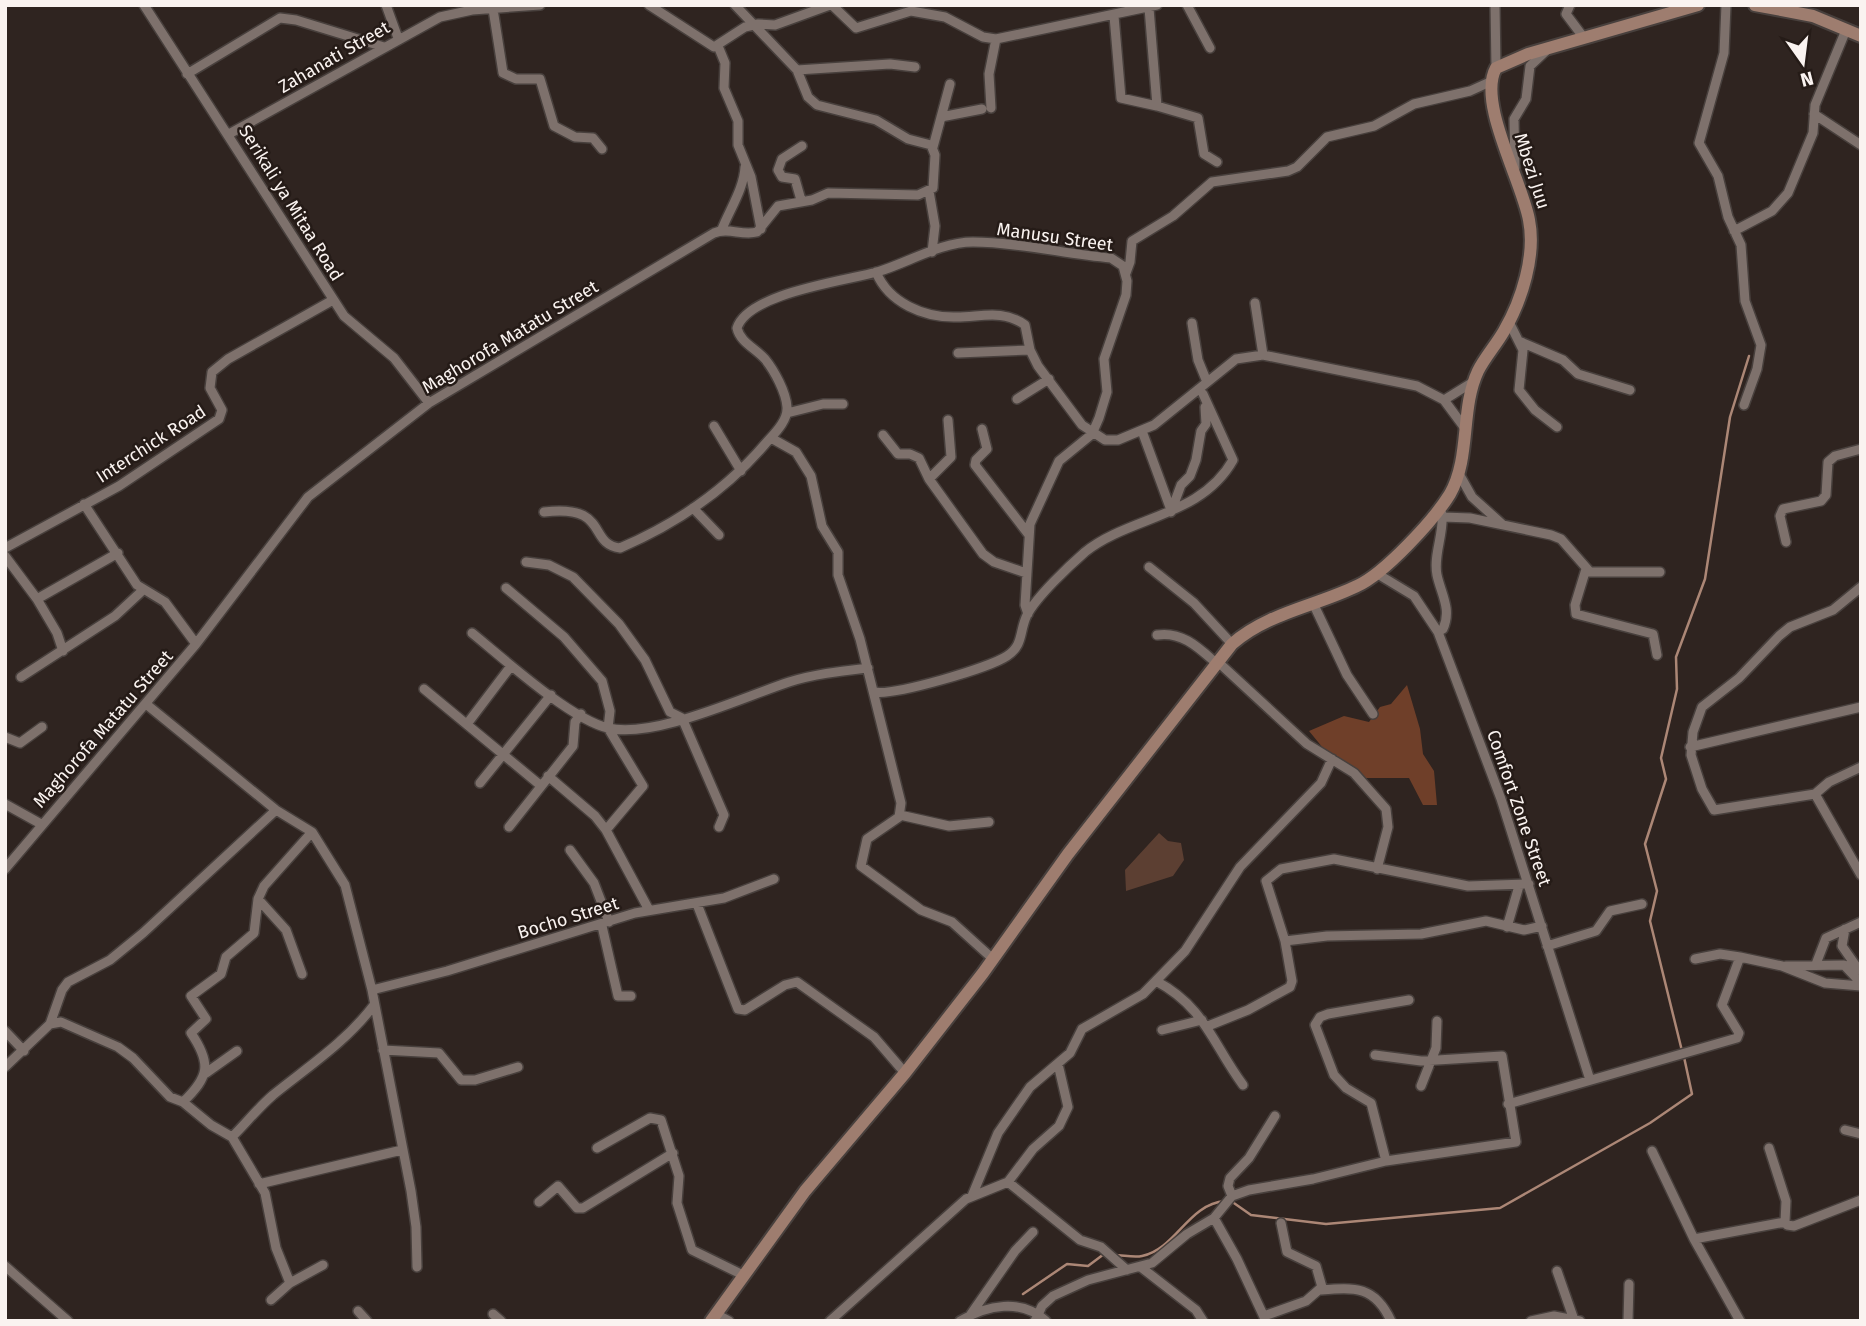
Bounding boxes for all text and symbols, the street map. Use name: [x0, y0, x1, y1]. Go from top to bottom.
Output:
street label: Zahanati Street: [274, 16, 394, 98]
north arrow: [1768, 28, 1838, 98]
text: N: [1798, 66, 1816, 92]
street label: Serikali ya Mitaa Road: [234, 121, 348, 285]
street label: Mbezi Juu: [1509, 130, 1555, 212]
street label: Manusu Street: [995, 218, 1115, 256]
street label: Maghorofa Matatu Street: [418, 275, 603, 398]
street label: Interchick Road: [92, 400, 210, 488]
street label: Maghorofa Matatu Street: [29, 645, 178, 812]
street label: Comfort Zone Street: [1482, 727, 1556, 889]
street label: Bocho Street: [515, 892, 622, 944]

